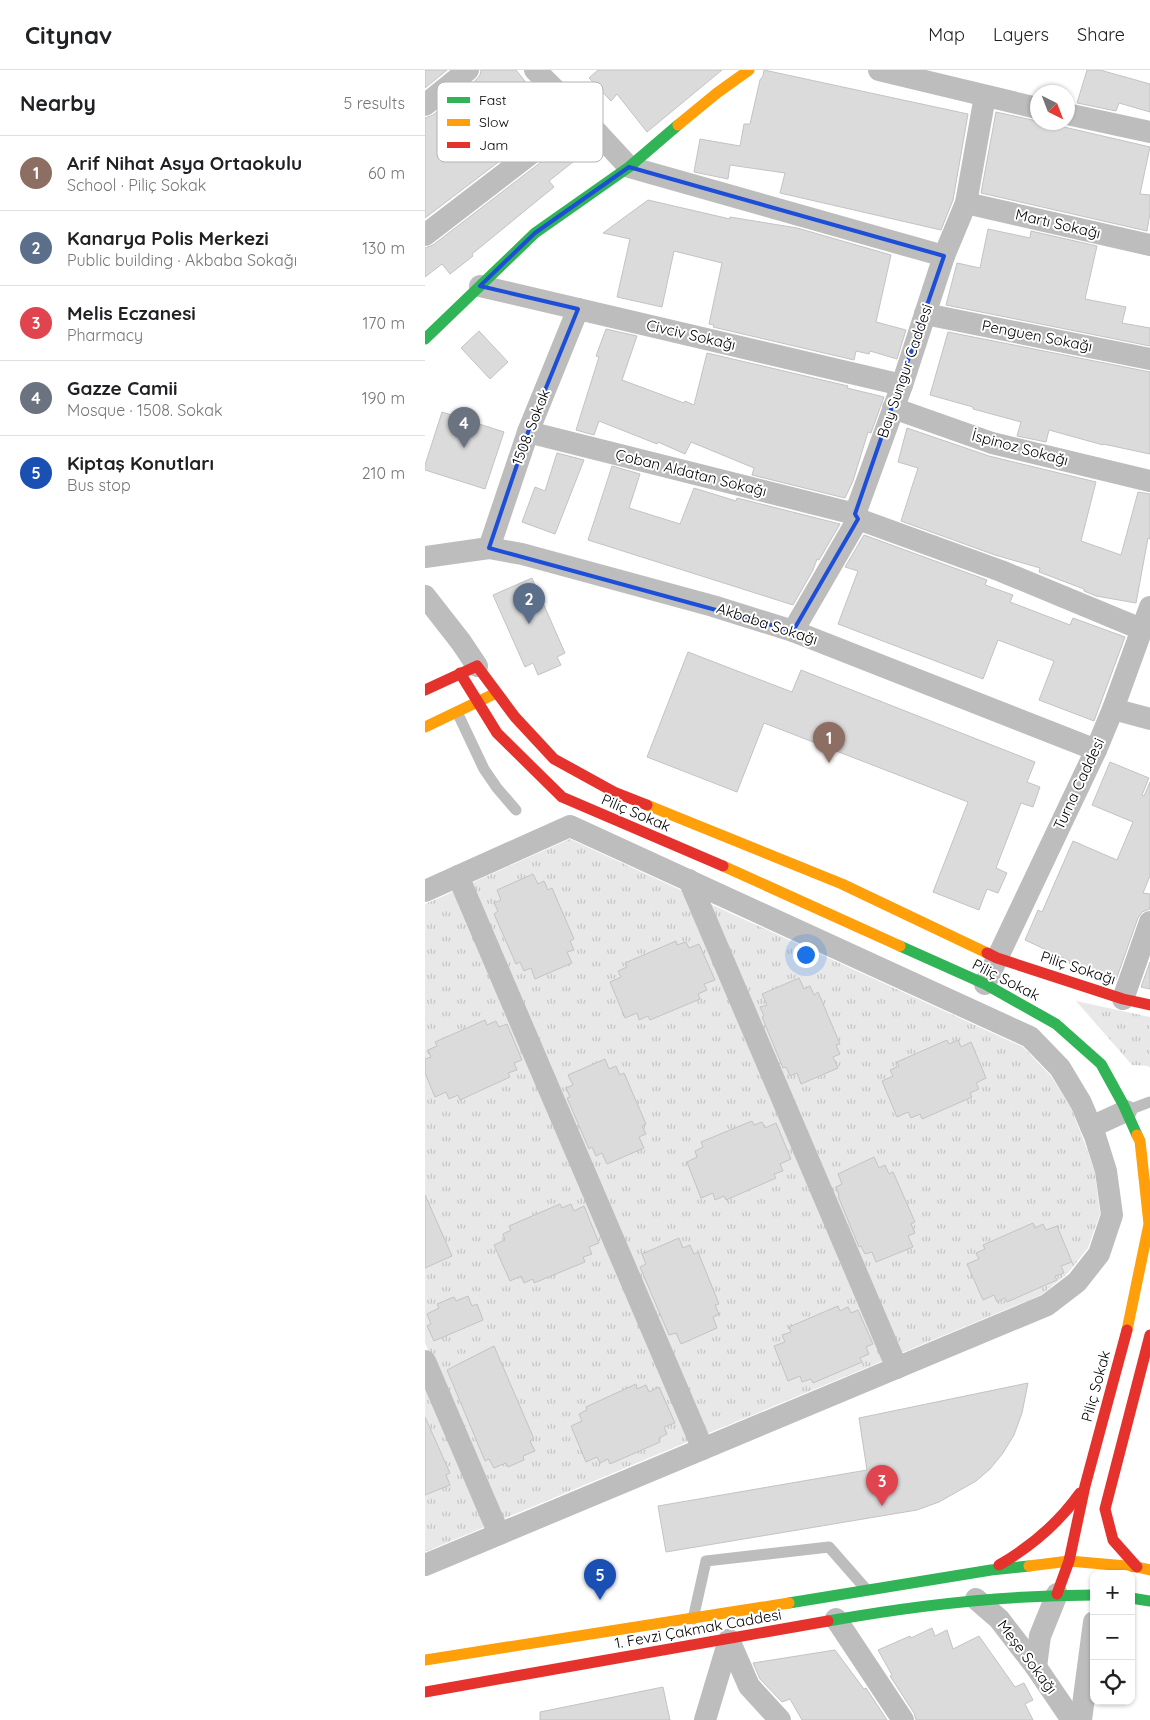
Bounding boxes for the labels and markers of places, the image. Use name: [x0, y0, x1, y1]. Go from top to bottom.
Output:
pin: 4: [448, 407, 480, 448]
pin: 2: [513, 583, 545, 624]
pin: 1: [813, 722, 845, 763]
pin: 3: [866, 1465, 898, 1506]
pin: 5: [584, 1559, 616, 1600]

